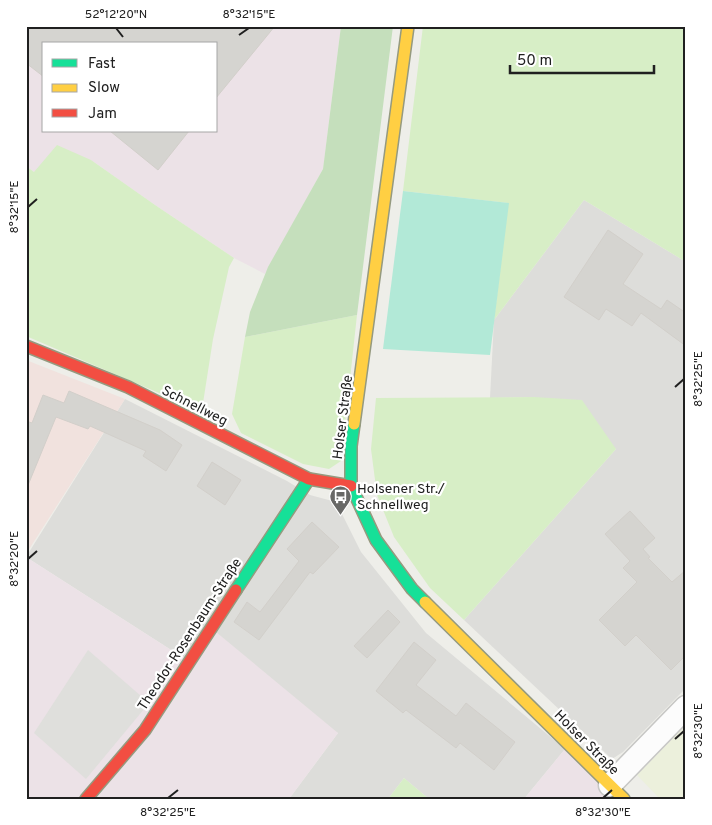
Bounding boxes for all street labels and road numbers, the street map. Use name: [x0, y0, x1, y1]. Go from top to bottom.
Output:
street label: Holser Straße: [330, 374, 357, 460]
street label: Schnellweg: [159, 382, 230, 430]
street label: Theodor-Rosenbaum-Straße: [135, 555, 246, 714]
street label: Holser Straße: [550, 707, 622, 779]

